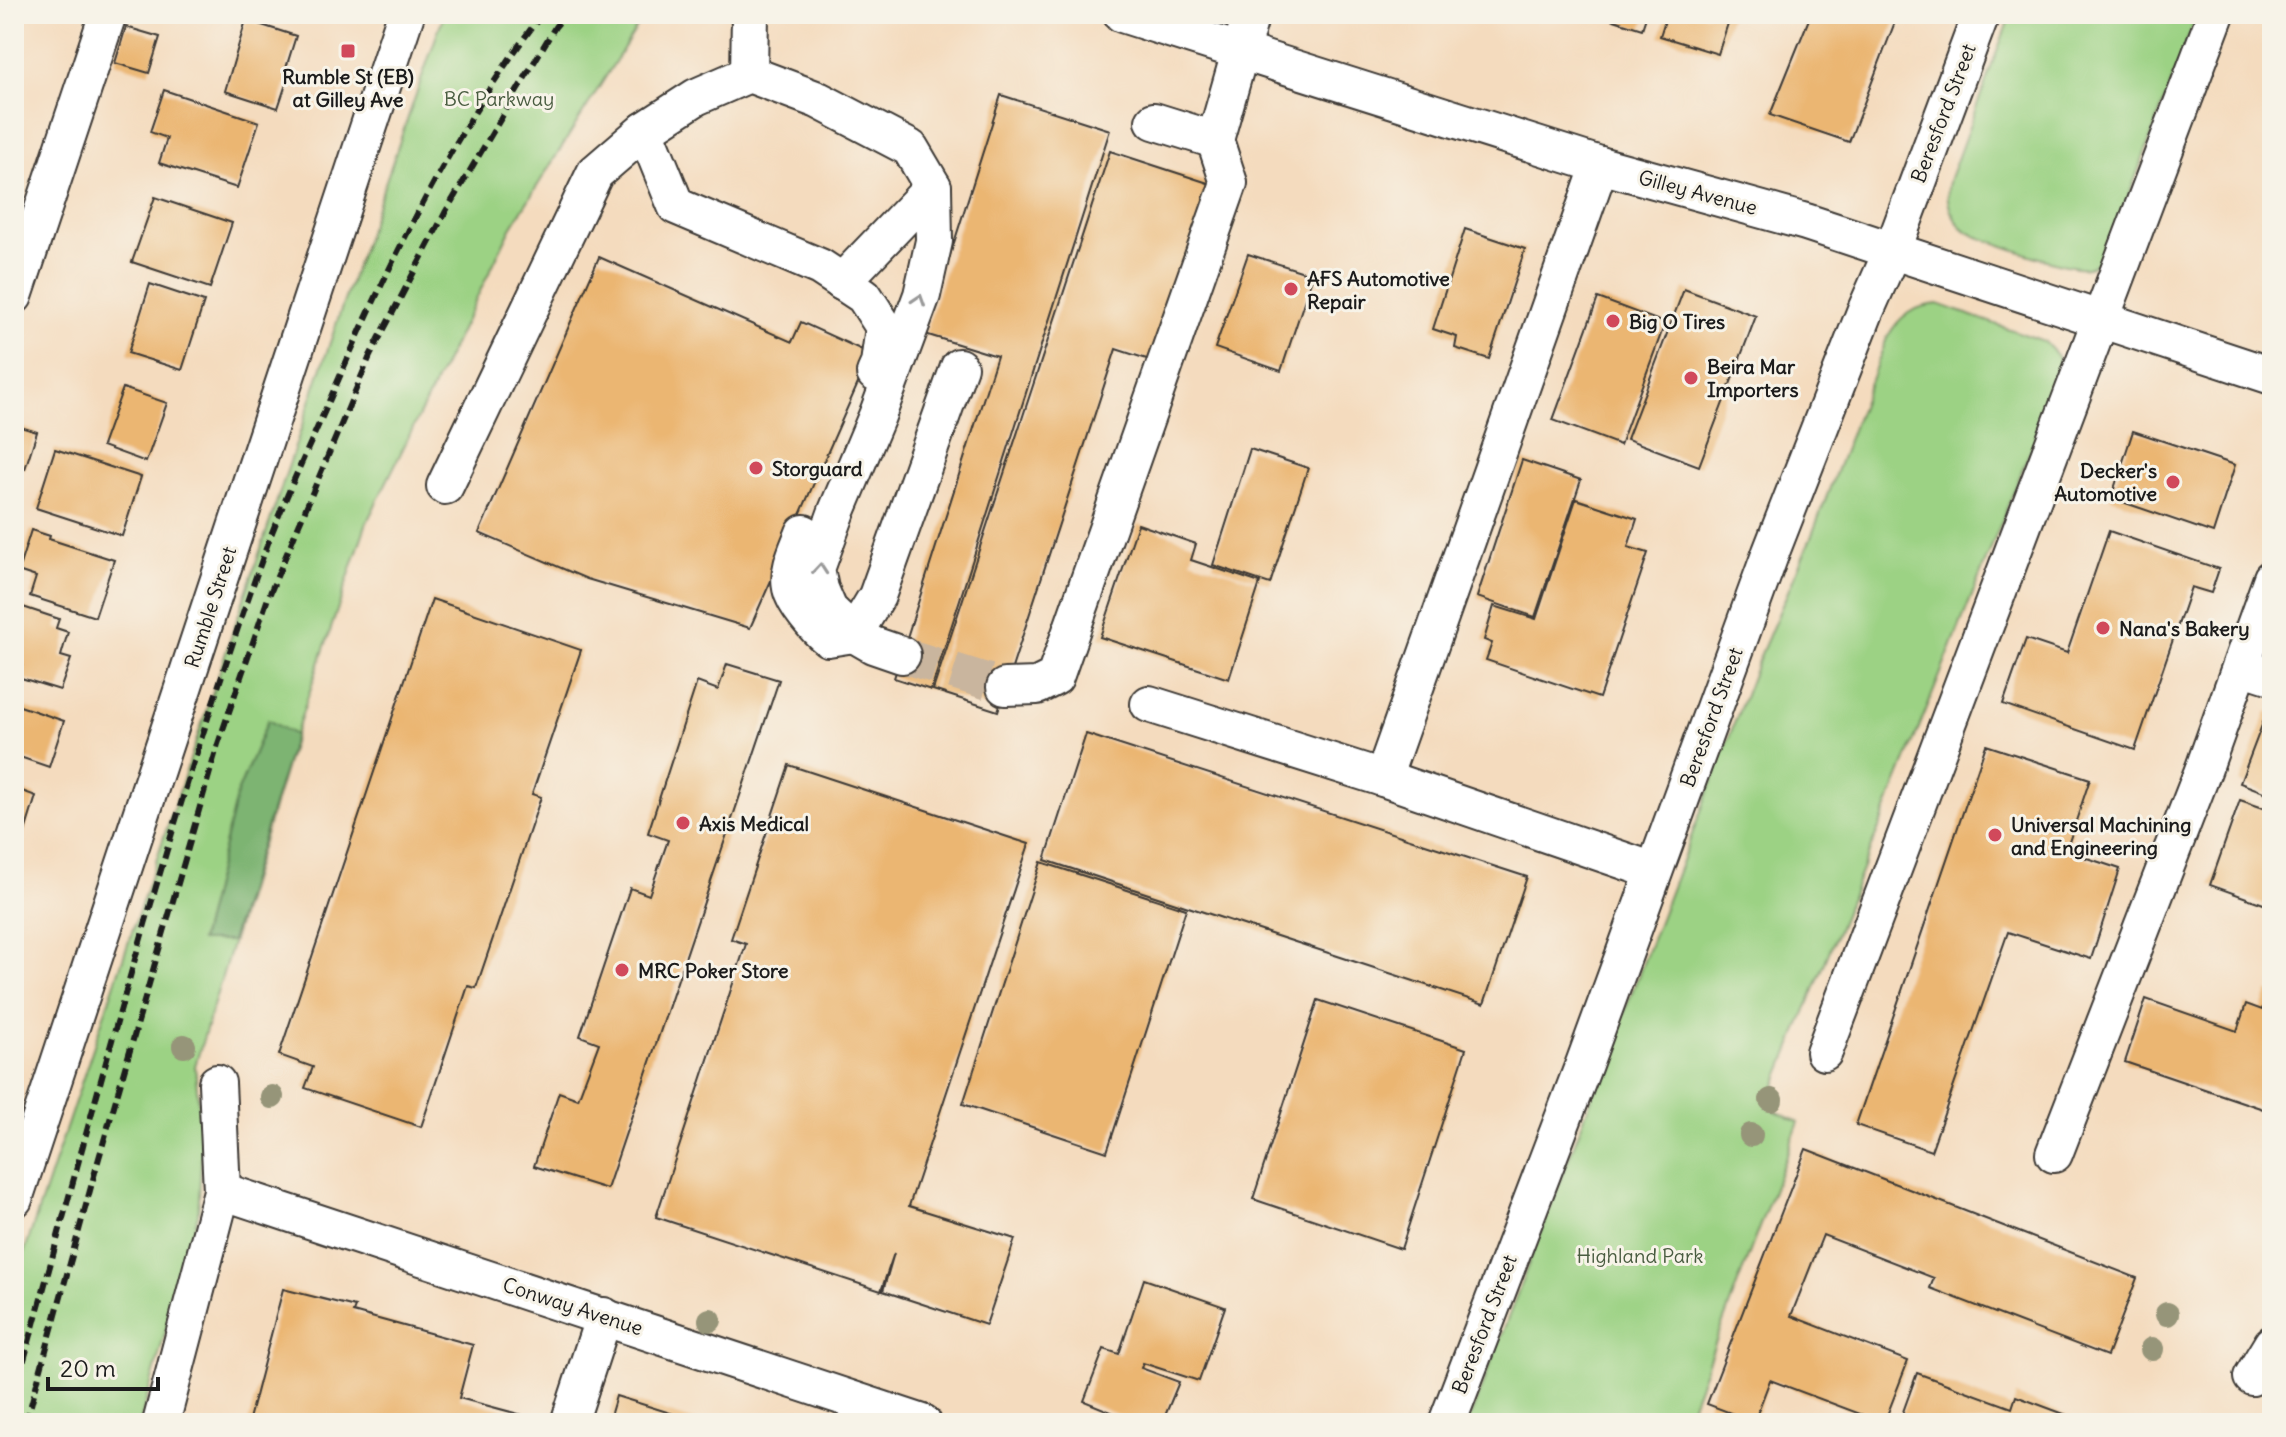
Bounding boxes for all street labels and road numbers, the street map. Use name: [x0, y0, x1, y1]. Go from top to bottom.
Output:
street label: Beresford Street: [1905, 40, 1981, 186]
street label: Gilley Avenue: [1636, 164, 1760, 220]
street label: Rumble Street: [179, 543, 241, 671]
street label: Beresford Street: [1674, 644, 1748, 790]
street label: Beresford Street: [1446, 1251, 1522, 1397]
street label: Conway Avenue: [500, 1272, 646, 1340]

